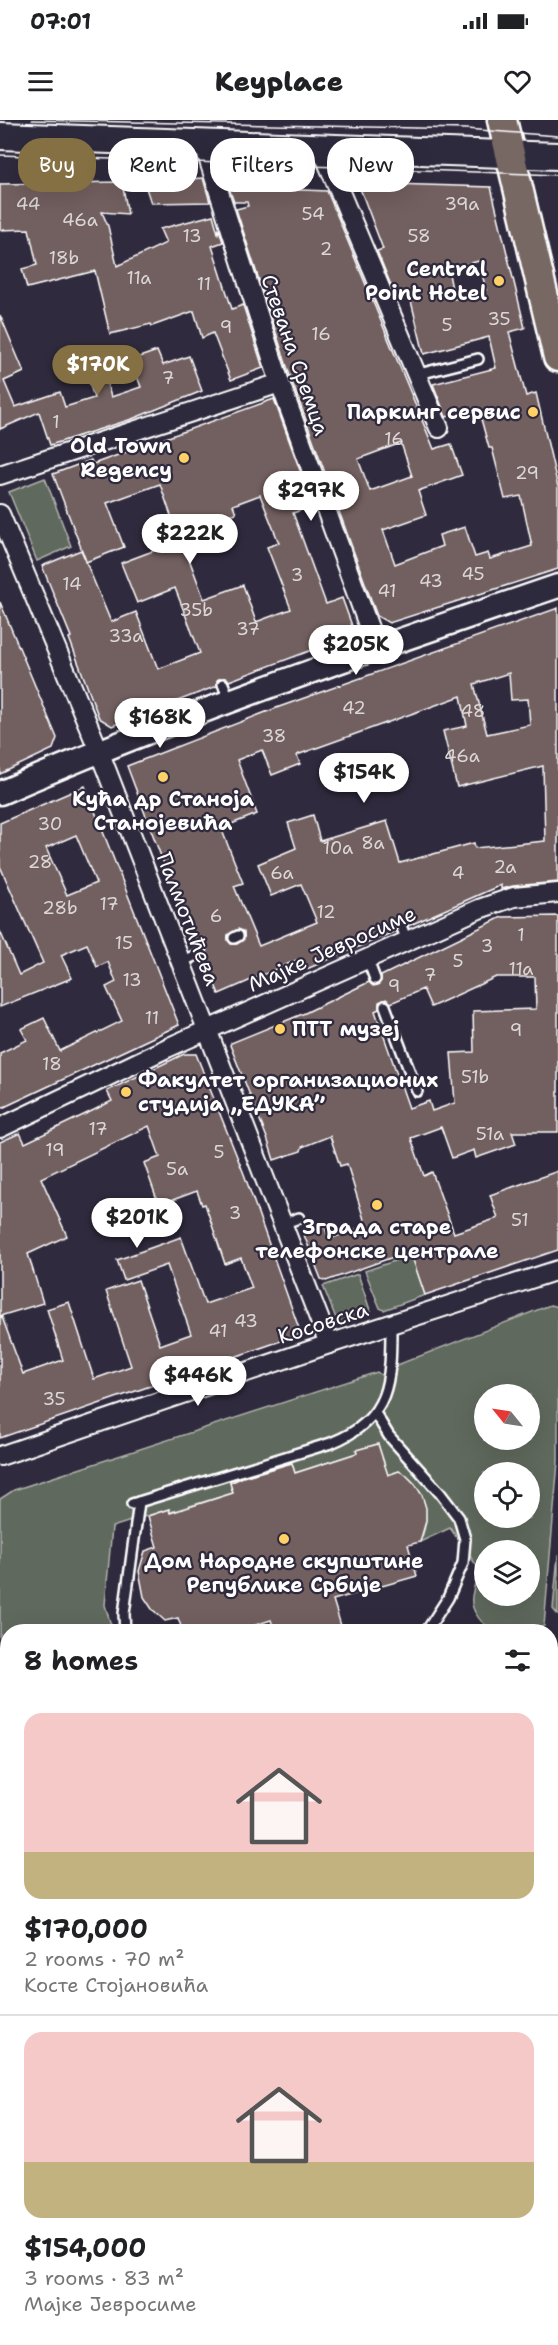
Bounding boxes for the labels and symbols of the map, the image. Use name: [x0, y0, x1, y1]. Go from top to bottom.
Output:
house number: 44: [16, 192, 40, 216]
house number: 39a: [444, 192, 480, 216]
house number: 54: [301, 202, 325, 226]
house number: 46a: [62, 208, 98, 232]
house number: 13: [182, 224, 202, 248]
house number: 58: [407, 224, 431, 248]
house number: 2: [320, 237, 332, 261]
house number: 18b: [49, 246, 79, 270]
place label: Central Point Hotel: [365, 255, 487, 307]
house number: 11a: [127, 266, 151, 290]
street label: Стевана Сремца: [254, 271, 336, 439]
house number: 11: [197, 272, 211, 296]
marker: Central Point Hotel: [492, 274, 506, 288]
house number: 35: [487, 307, 511, 331]
house number: 5: [441, 313, 453, 337]
house number: 9: [220, 315, 232, 339]
house number: 16: [311, 322, 331, 346]
pin: $170K: [56, 345, 140, 396]
house number: 7: [162, 366, 174, 390]
place label: Паркинг сервис: [347, 398, 521, 426]
marker: Паркинг сервис: [526, 405, 540, 419]
house number: 1: [52, 410, 60, 434]
house number: 16: [384, 427, 404, 451]
place label: Old Town Regency: [70, 432, 172, 484]
marker: Old Town Regency: [177, 451, 191, 465]
house number: 29: [515, 461, 539, 485]
pin: $297K: [269, 471, 353, 522]
pin: $222K: [148, 514, 232, 565]
house number: 45: [461, 562, 485, 586]
house number: 3: [291, 563, 303, 587]
house number: 43: [419, 569, 443, 593]
house number: 14: [62, 572, 82, 596]
house number: 41: [377, 579, 397, 603]
house number: 35b: [179, 598, 213, 622]
house number: 37: [236, 617, 260, 641]
house number: 33a: [109, 624, 143, 648]
pin: $205K: [314, 625, 398, 676]
house number: 42: [342, 696, 366, 720]
pin: $168K: [118, 698, 202, 749]
house number: 48: [461, 699, 485, 723]
house number: 38: [262, 724, 286, 748]
house number: 46a: [444, 744, 480, 768]
pin: $154K: [322, 753, 406, 804]
marker: Кућа др Станоја Станојевића: [156, 770, 170, 784]
place label: Кућа др Станоја Станојевића: [72, 785, 255, 837]
house number: 30: [38, 812, 62, 836]
house number: 8a: [361, 831, 385, 855]
house number: 10a: [323, 836, 353, 860]
street label: Палмотићева: [150, 849, 226, 989]
house number: 28: [28, 850, 52, 874]
house number: 2a: [493, 855, 517, 879]
house number: 6a: [270, 861, 294, 885]
house number: 4: [452, 861, 464, 885]
house number: 17: [99, 892, 119, 916]
house number: 28b: [42, 896, 78, 920]
street label: Мајке Јевросиме: [244, 899, 420, 999]
house number: 12: [316, 900, 336, 924]
house number: 6: [210, 904, 222, 928]
house number: 1: [517, 923, 525, 947]
house number: 15: [115, 931, 133, 955]
house number: 3: [481, 934, 493, 958]
house number: 5: [452, 949, 464, 973]
house number: 11a: [509, 957, 533, 981]
house number: 7: [424, 963, 436, 987]
house number: 13: [122, 968, 142, 992]
house number: 9: [388, 974, 400, 998]
house number: 11: [145, 1006, 159, 1030]
place label: ПТТ музеј: [292, 1015, 400, 1043]
house number: 9: [510, 1018, 522, 1042]
marker: ПТТ музеј: [273, 1022, 287, 1036]
house number: 18: [42, 1052, 62, 1076]
house number: 51b: [461, 1065, 489, 1089]
place label: Факултет организационих студија „ЕДУКА”: [138, 1066, 438, 1118]
marker: Факултет организационих студија „ЕДУКА”: [119, 1085, 133, 1099]
house number: 17: [88, 1117, 108, 1141]
house number: 51a: [476, 1122, 504, 1146]
house number: 19: [45, 1138, 65, 1162]
house number: 5: [213, 1140, 225, 1164]
house number: 5a: [166, 1157, 188, 1181]
pin: $201K: [95, 1198, 179, 1249]
marker: Зграда старе телефонске централе: [370, 1198, 384, 1212]
house number: 3: [229, 1201, 241, 1225]
house number: 51: [511, 1208, 529, 1232]
place label: Зграда старе телефонске централе: [255, 1213, 499, 1265]
street label: Косовска: [274, 1295, 372, 1351]
house number: 43: [234, 1309, 258, 1333]
house number: 41: [208, 1319, 228, 1343]
pin: $446K: [156, 1356, 240, 1407]
north arrow: [474, 1384, 540, 1450]
house number: 35: [42, 1387, 66, 1411]
marker: Дом Народне скупштине Републике Србије: [277, 1532, 291, 1546]
place label: Дом Народне скупштине Републике Србије: [144, 1547, 424, 1599]

